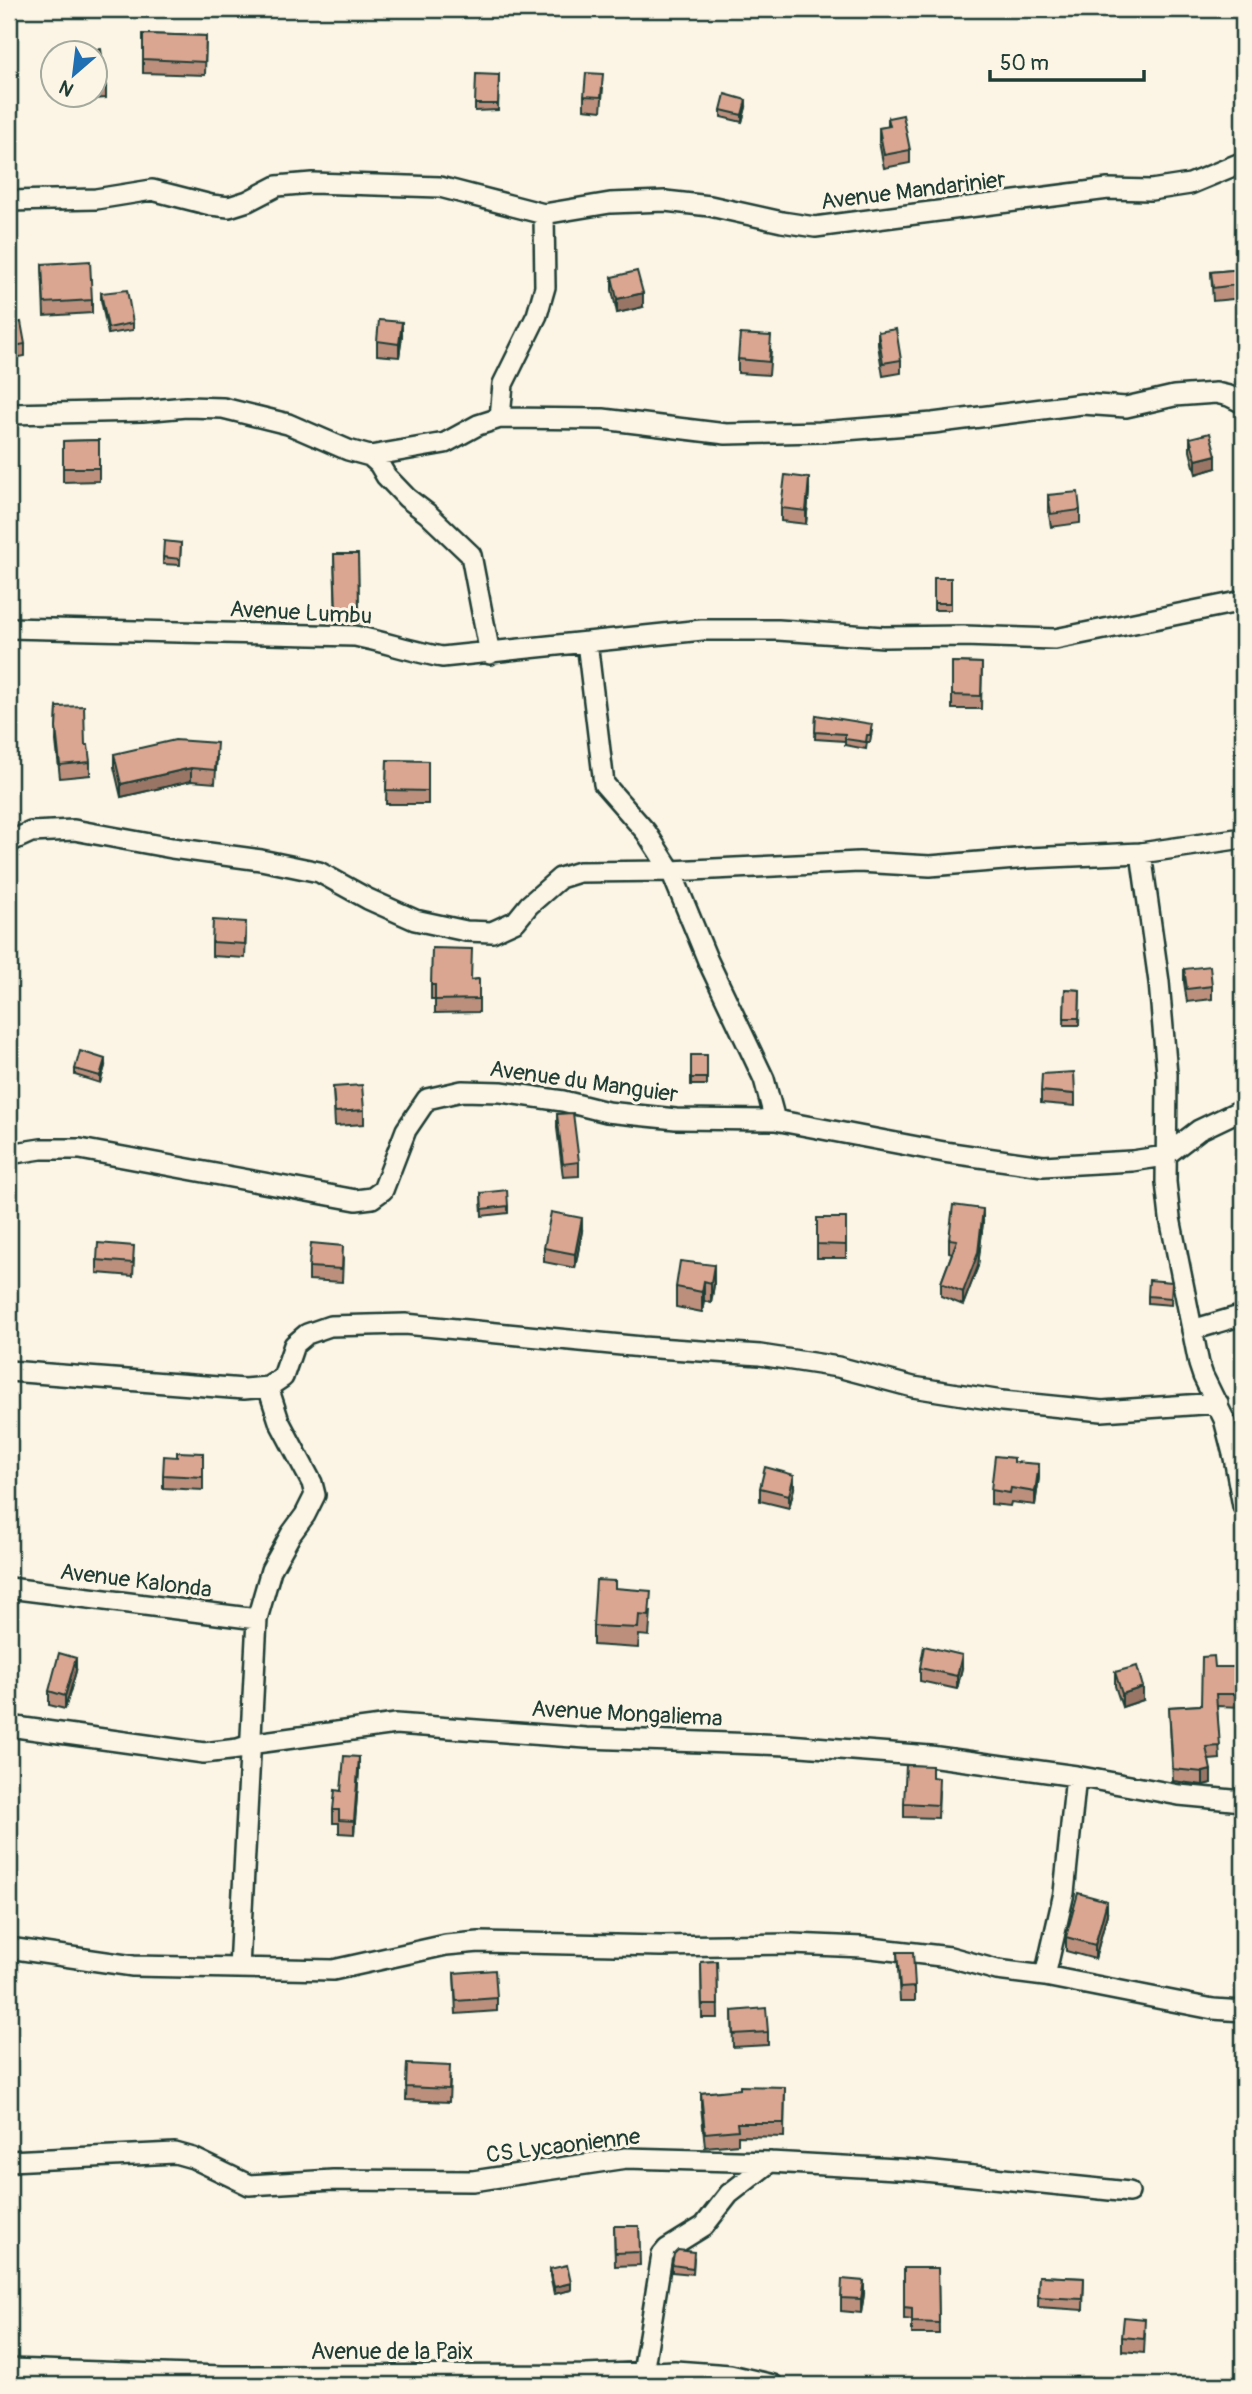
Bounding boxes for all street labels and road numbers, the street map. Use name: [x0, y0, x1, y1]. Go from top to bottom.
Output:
street label: Avenue Mandarinier: [819, 165, 1007, 216]
street label: Avenue Lumbu: [229, 594, 373, 631]
street label: Avenue du Manguier: [488, 1054, 680, 1109]
street label: Avenue Kalonda: [58, 1557, 214, 1604]
street label: Avenue Mongaliema: [531, 1694, 723, 1733]
street label: CS Lycaonienne: [484, 2122, 643, 2169]
street label: Avenue de la Paix: [311, 2337, 473, 2366]

